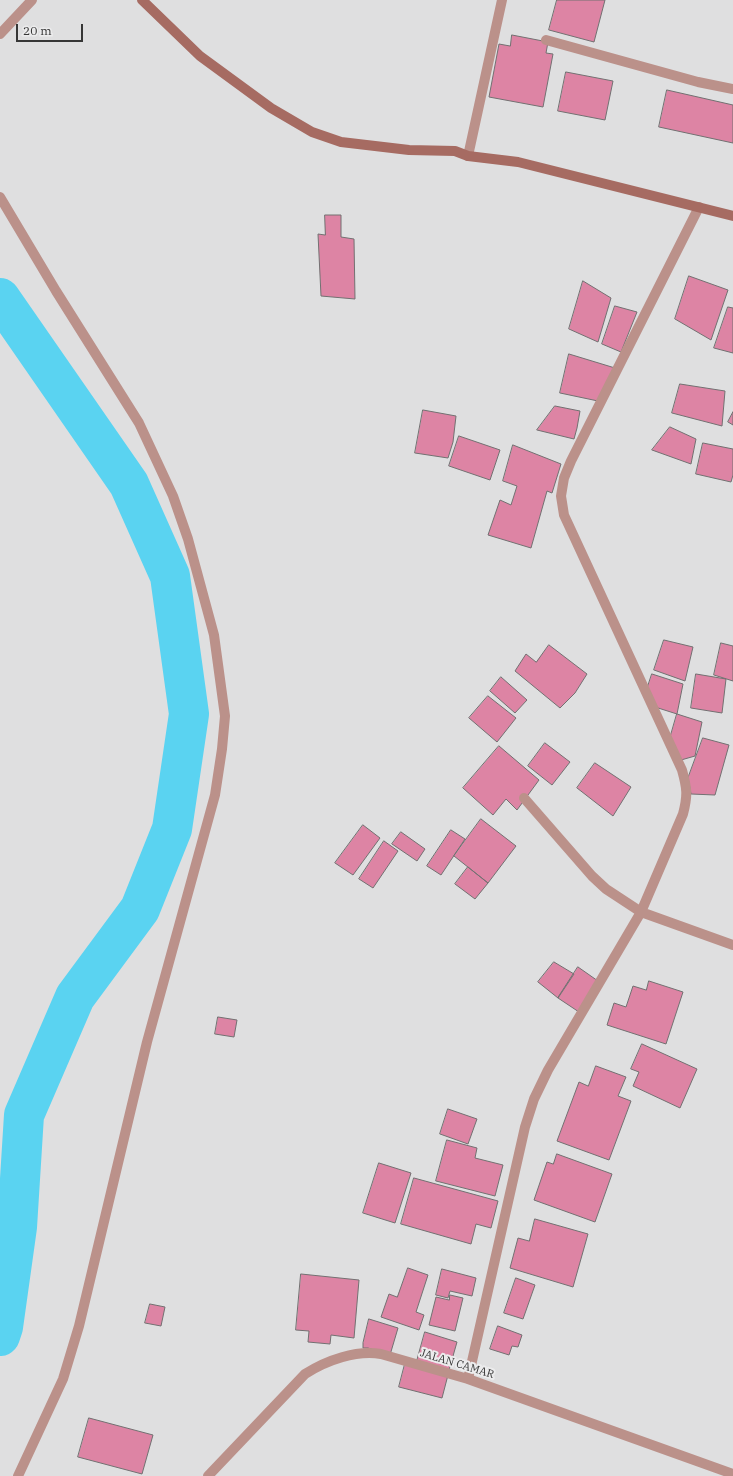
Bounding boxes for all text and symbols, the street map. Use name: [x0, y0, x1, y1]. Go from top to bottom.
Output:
scale bar: [18, 16, 85, 42]
text: 20 m: [23, 23, 52, 38]
street label: JALAN CAMAR: [418, 1346, 496, 1382]

